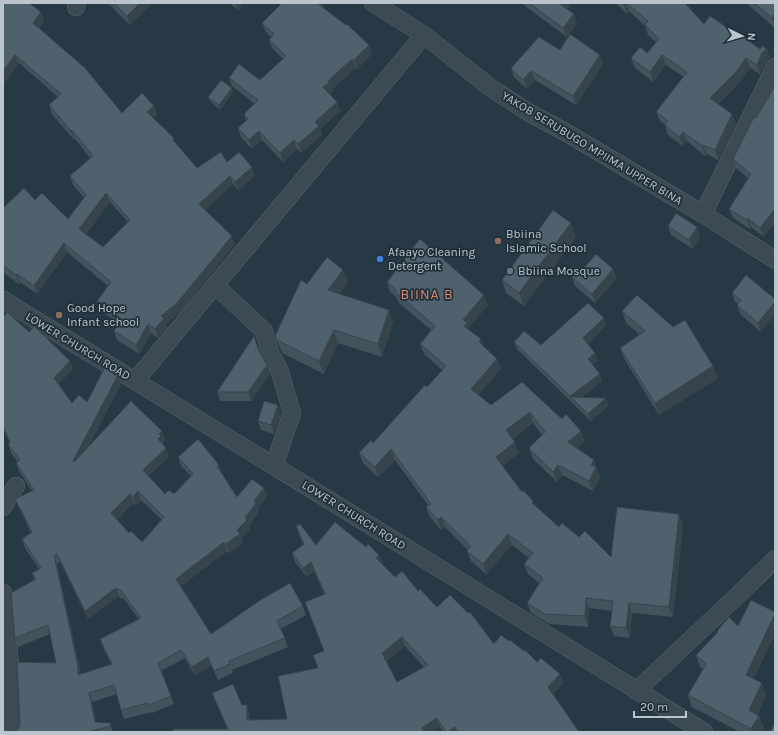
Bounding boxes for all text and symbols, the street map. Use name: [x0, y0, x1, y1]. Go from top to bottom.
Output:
north arrow: [722, 16, 762, 56]
text: N: [745, 32, 758, 41]
street label: YAKOB SERUBUGO MPIIMA UPPER BINA: [499, 88, 685, 208]
place label: Bbiina Islamic School: [506, 227, 587, 255]
marker: Bbiina Islamic School: [493, 236, 503, 246]
place label: Afaayo Cleaning Detergent: [388, 245, 476, 273]
marker: Afaayo Cleaning Detergent: [375, 254, 385, 264]
place label: Bbiina Mosque: [518, 264, 600, 278]
marker: Bbiina Mosque: [505, 266, 515, 276]
district label: BIINA B: [400, 286, 454, 303]
place label: Good Hope Infant school: [67, 301, 139, 329]
street label: LOWER CHURCH ROAD: [23, 309, 133, 383]
marker: Good Hope Infant school: [54, 310, 64, 320]
street label: LOWER CHURCH ROAD: [300, 477, 409, 553]
scale bar: [634, 693, 686, 719]
text: 20 m: [640, 700, 668, 714]

